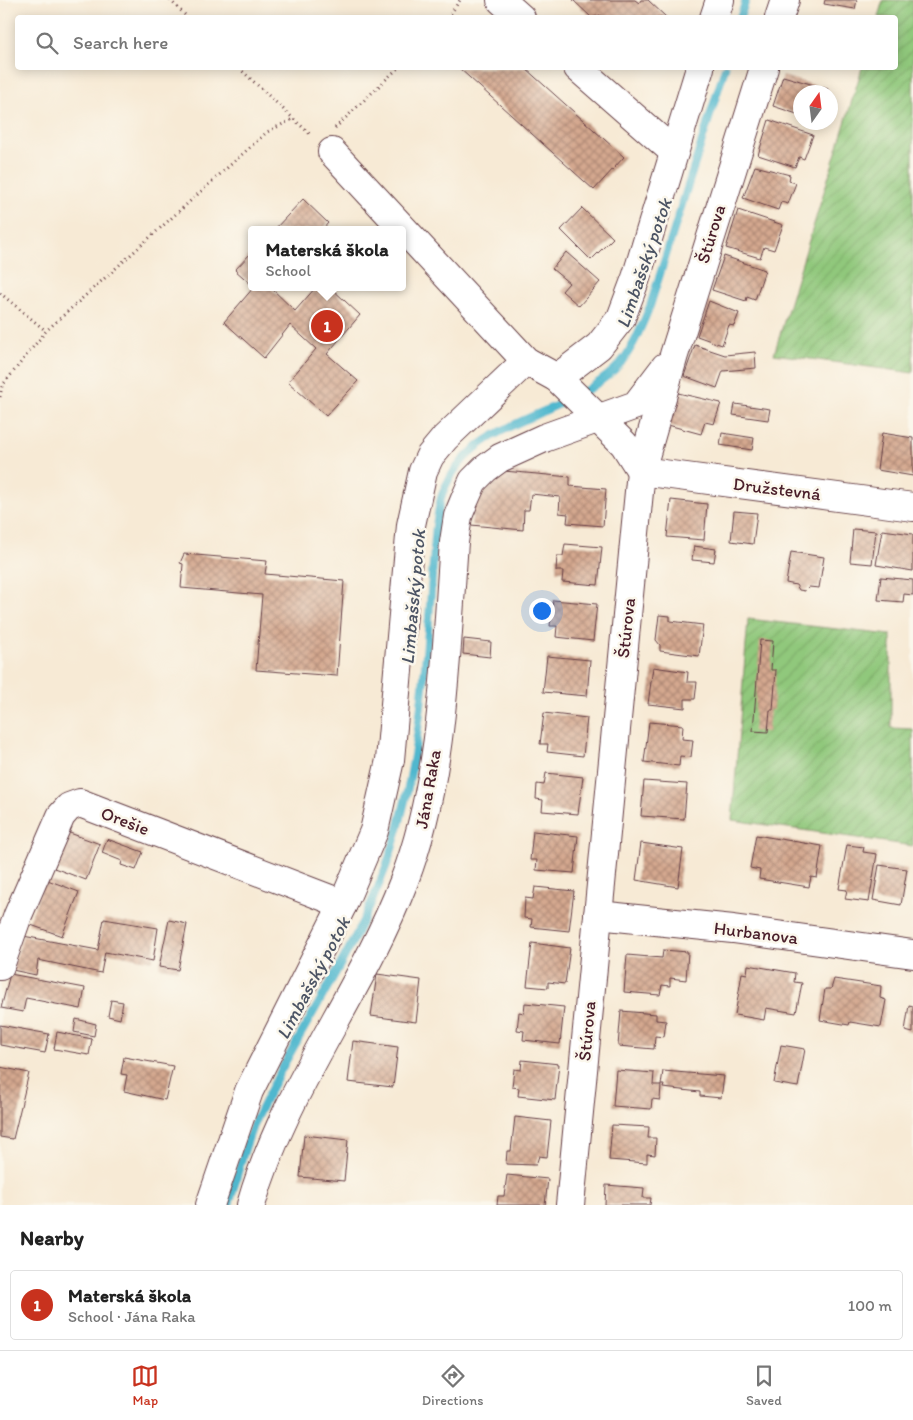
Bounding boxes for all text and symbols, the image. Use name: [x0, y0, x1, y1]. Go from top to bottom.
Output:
search box: [15, 15, 898, 70]
icon: search: [33, 29, 61, 57]
text: Search here: [73, 31, 168, 54]
north arrow: [793, 85, 838, 130]
water label: Limbašský potok: [611, 194, 677, 331]
street label: Štúrova: [692, 202, 730, 266]
popup: [248, 226, 406, 291]
text: Materská škola: [265, 238, 389, 261]
text: School: [265, 261, 311, 280]
pin: 1: [311, 307, 343, 345]
street label: Družstevná: [732, 473, 823, 505]
water label: Limbašský potok: [396, 527, 430, 665]
street label: Štúrova: [612, 597, 640, 659]
your location: [529, 598, 555, 624]
street label: Jána Raka: [410, 747, 446, 830]
street label: Orešie: [98, 802, 152, 840]
water label: Limbašský potok: [271, 912, 355, 1043]
street label: Hurbanova: [713, 917, 800, 949]
street label: Štúrova: [573, 1000, 601, 1062]
text: Nearby: [20, 1225, 84, 1250]
text: Materská škola: [68, 1284, 191, 1307]
text: 1: [33, 1296, 41, 1315]
text: 100 m: [848, 1296, 892, 1315]
text: School · Jána Raka: [68, 1307, 196, 1326]
tab: Map: [131, 1362, 159, 1409]
tab: Directions: [422, 1362, 483, 1409]
tab: Saved: [746, 1362, 782, 1409]

